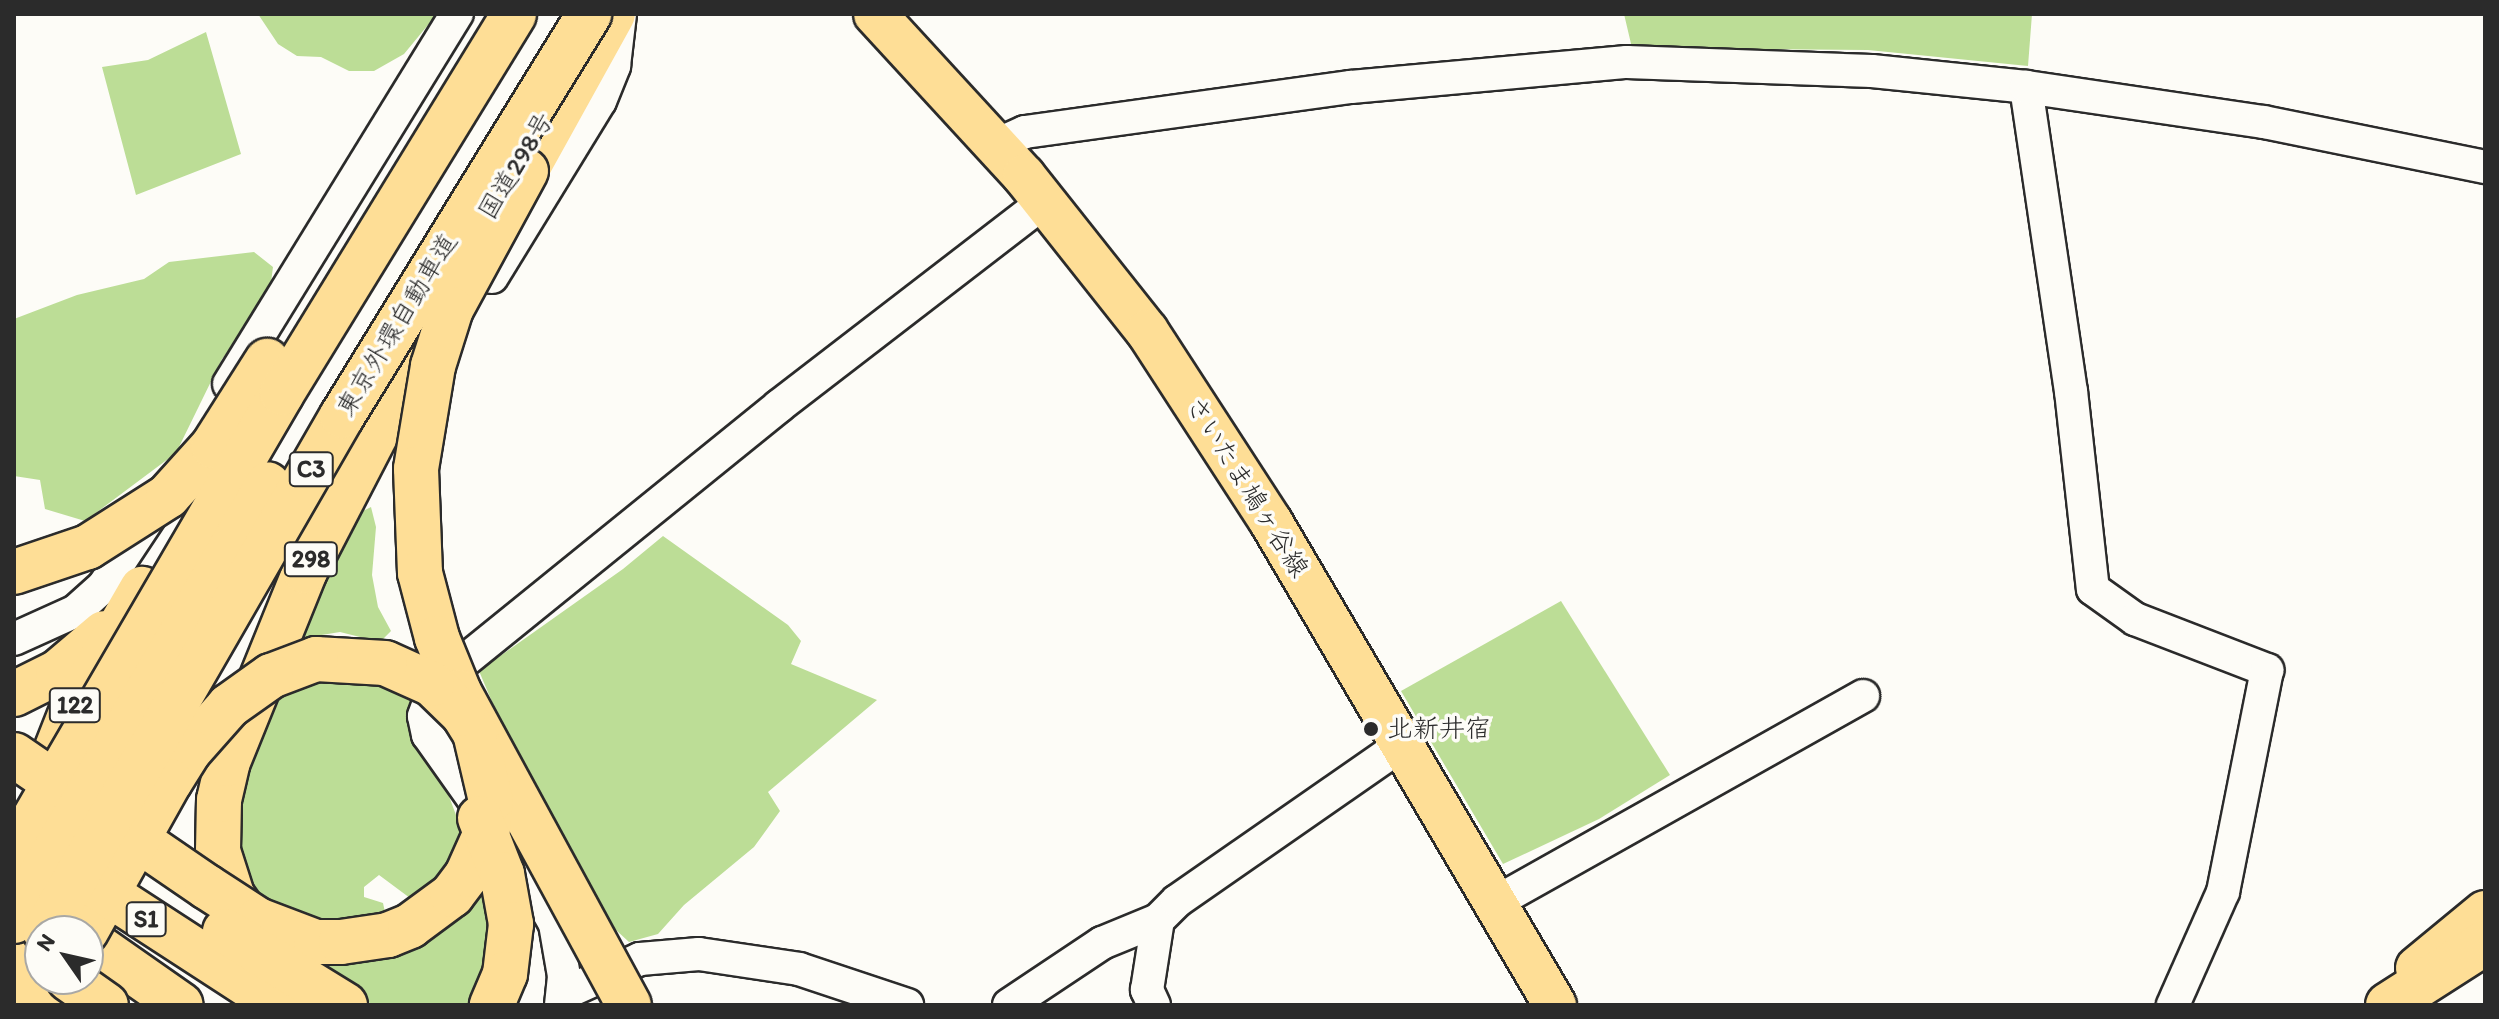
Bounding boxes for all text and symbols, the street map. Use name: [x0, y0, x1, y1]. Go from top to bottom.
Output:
street label: 国道298号: [472, 107, 560, 225]
street label: 東京外環自動車道: [330, 228, 464, 422]
street label: さいたま鳩ヶ谷線: [1179, 391, 1315, 583]
road number: C3: [287, 449, 335, 489]
road number: 298: [283, 539, 339, 579]
road number: 122: [47, 685, 103, 725]
place label: 北新井宿: [1387, 713, 1491, 745]
marker: 北新井宿: [1362, 720, 1380, 738]
road number: S1: [124, 899, 168, 939]
north arrow: [24, 915, 104, 995]
text: N: [30, 929, 61, 956]

